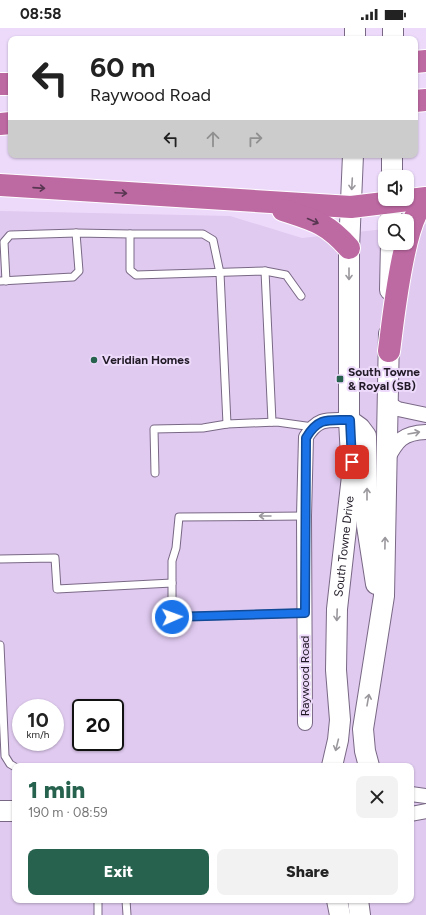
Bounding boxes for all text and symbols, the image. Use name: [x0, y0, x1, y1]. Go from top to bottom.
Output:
text: 08:58: [20, 5, 61, 23]
text: 60 m: [90, 50, 155, 84]
icon: left: [24, 52, 76, 104]
text: Raywood Road: [90, 84, 211, 106]
icon: left: [160, 128, 182, 150]
icon: ahead: [202, 128, 224, 150]
icon: right: [244, 128, 266, 150]
map controls: [378, 170, 414, 250]
button: sound: [378, 170, 414, 206]
one-way arrow: [348, 177, 356, 190]
one-way arrow: [32, 184, 45, 191]
one-way arrow: [114, 189, 127, 197]
button: search: [378, 214, 414, 250]
one-way arrow: [307, 218, 319, 225]
one-way arrow: [345, 267, 353, 280]
place label: Veridian Homes: [102, 353, 190, 367]
marker: Veridian Homes: [89, 355, 99, 365]
place label: South Towne & Royal (SB): [348, 365, 420, 393]
marker: South Towne & Royal (SB): [335, 374, 345, 384]
one-way arrow: [407, 429, 420, 437]
pin: [335, 445, 369, 479]
icon: arrive: [341, 451, 363, 473]
one-way arrow: [363, 488, 371, 501]
street label: South Towne Drive: [331, 495, 357, 598]
one-way arrow: [259, 512, 272, 520]
one-way arrow: [381, 537, 389, 550]
position arrow: [151, 596, 193, 638]
one-way arrow: [333, 608, 341, 621]
street label: Raywood Road: [298, 636, 312, 716]
one-way arrow: [364, 694, 372, 707]
speed limit sign: 20: [72, 699, 124, 751]
text: 10: [27, 708, 49, 732]
text: km/h: [27, 728, 49, 741]
one-way arrow: [332, 738, 340, 751]
text: 1 min: [28, 775, 85, 804]
button: close: [356, 776, 398, 818]
text: 190 m · 08:59: [28, 805, 108, 820]
button: Exit: [28, 849, 209, 895]
button: Share: [217, 849, 398, 895]

